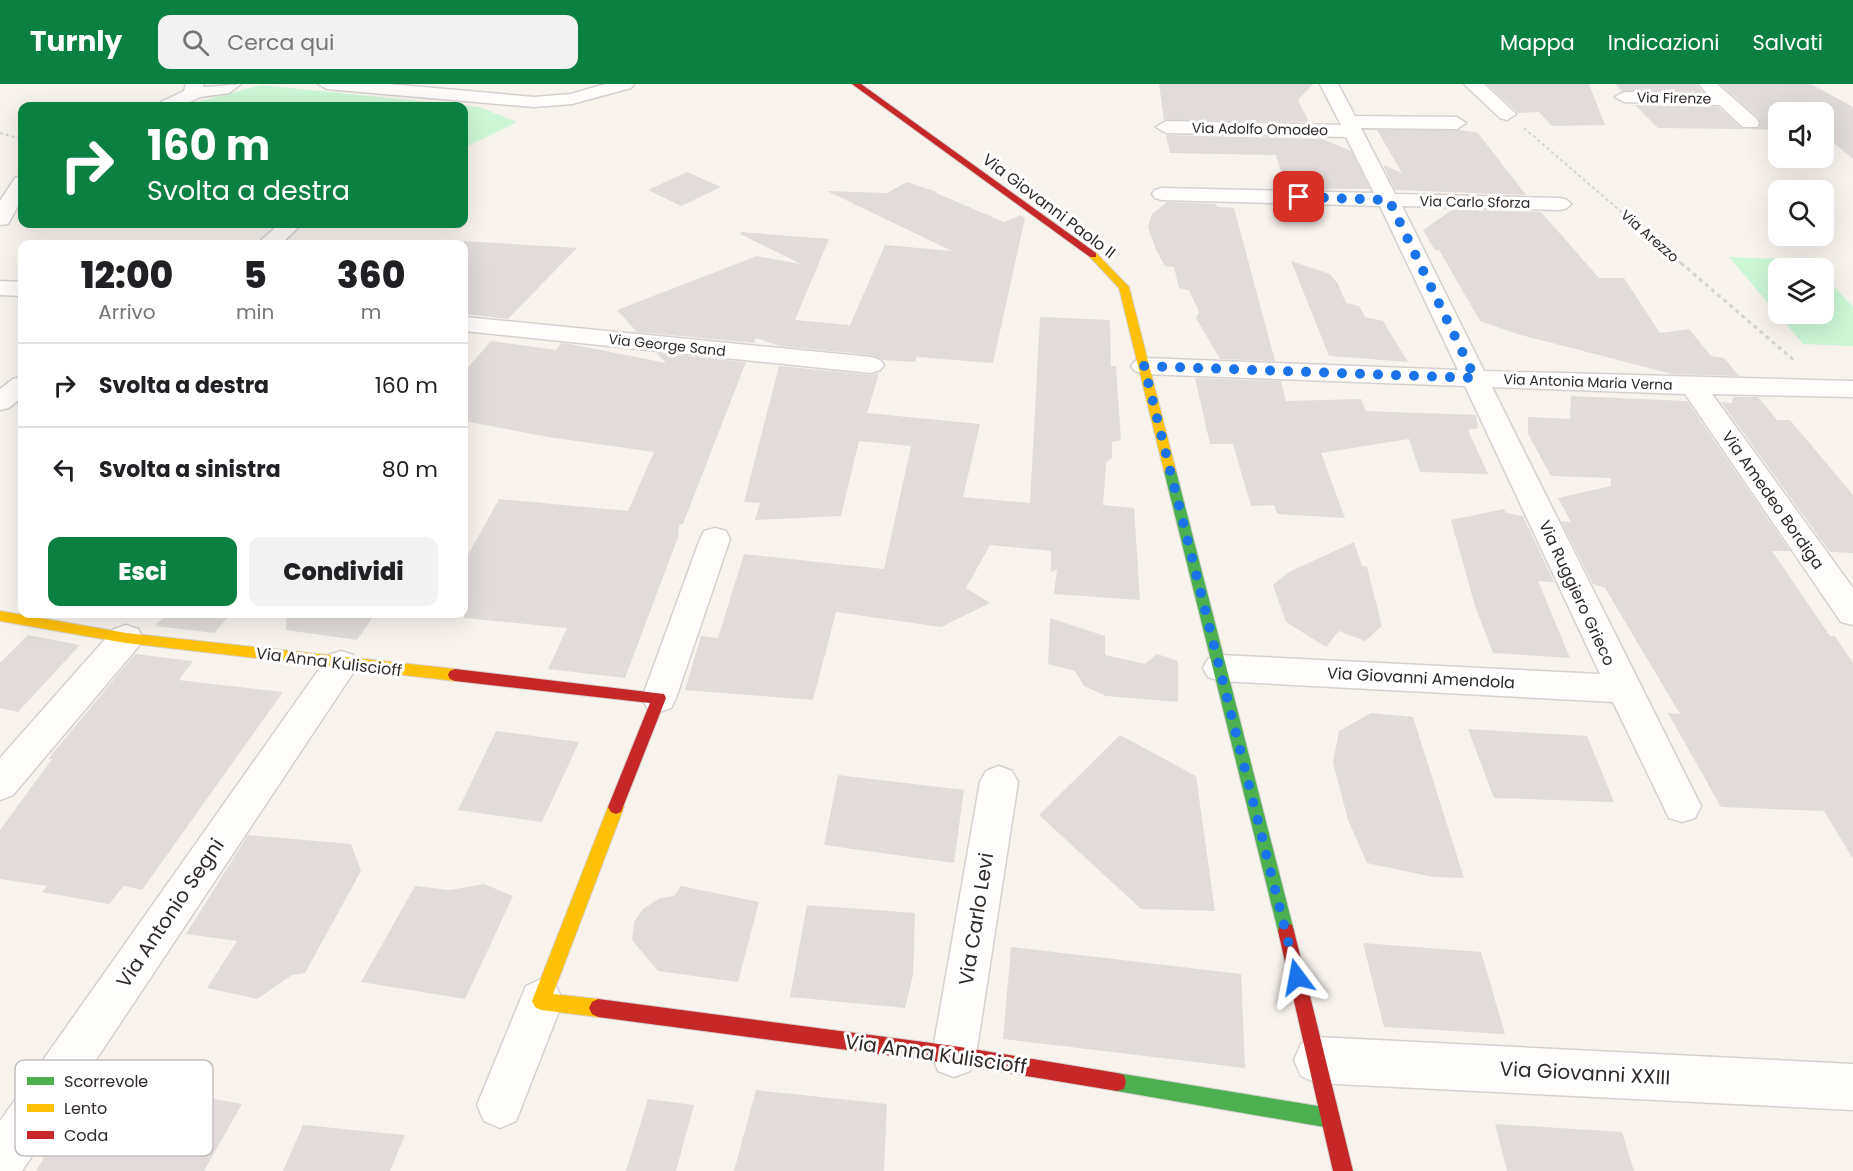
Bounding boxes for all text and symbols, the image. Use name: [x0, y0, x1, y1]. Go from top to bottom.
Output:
search box: [158, 15, 578, 69]
text: Turnly: [30, 22, 122, 61]
icon: search: [179, 26, 212, 59]
text: Cerca qui: [227, 27, 335, 58]
text: Mappa: [1500, 28, 1575, 57]
text: Indicazioni: [1608, 28, 1720, 57]
text: Salvati: [1753, 28, 1823, 57]
street label: Via Firenze: [1637, 87, 1712, 109]
map controls: [1768, 102, 1834, 324]
button: sound: [1768, 102, 1834, 168]
text: 160 m: [147, 116, 270, 175]
street label: Via Adolfo Omodeo: [1192, 118, 1328, 140]
icon: right: [48, 126, 126, 204]
street label: Via Giovanni Paolo II: [978, 148, 1120, 264]
pin: [1273, 171, 1324, 222]
text: Svolta a destra: [147, 172, 350, 209]
icon: arrive: [1282, 180, 1315, 213]
button: search: [1768, 180, 1834, 246]
street label: Via Carlo Sforza: [1420, 191, 1530, 213]
street label: Via Arezzo: [1617, 205, 1683, 267]
text: 12:00: [81, 250, 173, 301]
text: 5: [243, 250, 267, 301]
text: 360: [337, 250, 405, 301]
button: layers: [1768, 258, 1834, 324]
text: Arrivo: [98, 298, 156, 326]
text: min: [236, 298, 274, 326]
text: m: [361, 298, 381, 326]
street label: Via George Sand: [607, 329, 727, 361]
icon: right: [48, 369, 81, 402]
street label: Via Antonia Maria Verna: [1503, 369, 1673, 395]
text: Svolta a destra: [99, 370, 269, 401]
text: 160 m: [375, 370, 438, 401]
street label: Via Amedeo Bordiga: [1716, 426, 1830, 574]
icon: left: [48, 453, 81, 486]
text: Svolta a sinistra: [99, 454, 281, 485]
text: 80 m: [382, 454, 438, 485]
street label: Via Ruggiero Grieco: [1533, 517, 1621, 669]
button: Esci: [48, 537, 237, 606]
button: Condividi: [249, 537, 438, 606]
street label: Via Anna Kuliscioff: [255, 642, 403, 682]
street label: Via Giovanni Amendola: [1326, 662, 1516, 694]
street label: Via Antonio Segni: [109, 833, 231, 993]
street label: Via Carlo Levi: [952, 851, 1000, 987]
position arrow: [1265, 945, 1329, 1009]
street label: Via Anna Kuliscioff: [843, 1027, 1029, 1081]
street label: Via Giovanni XXIII: [1499, 1055, 1671, 1091]
legend: [15, 1060, 213, 1156]
text: Scorrevole: [64, 1070, 148, 1093]
text: Lento: [64, 1097, 107, 1120]
text: Coda: [64, 1124, 108, 1147]

